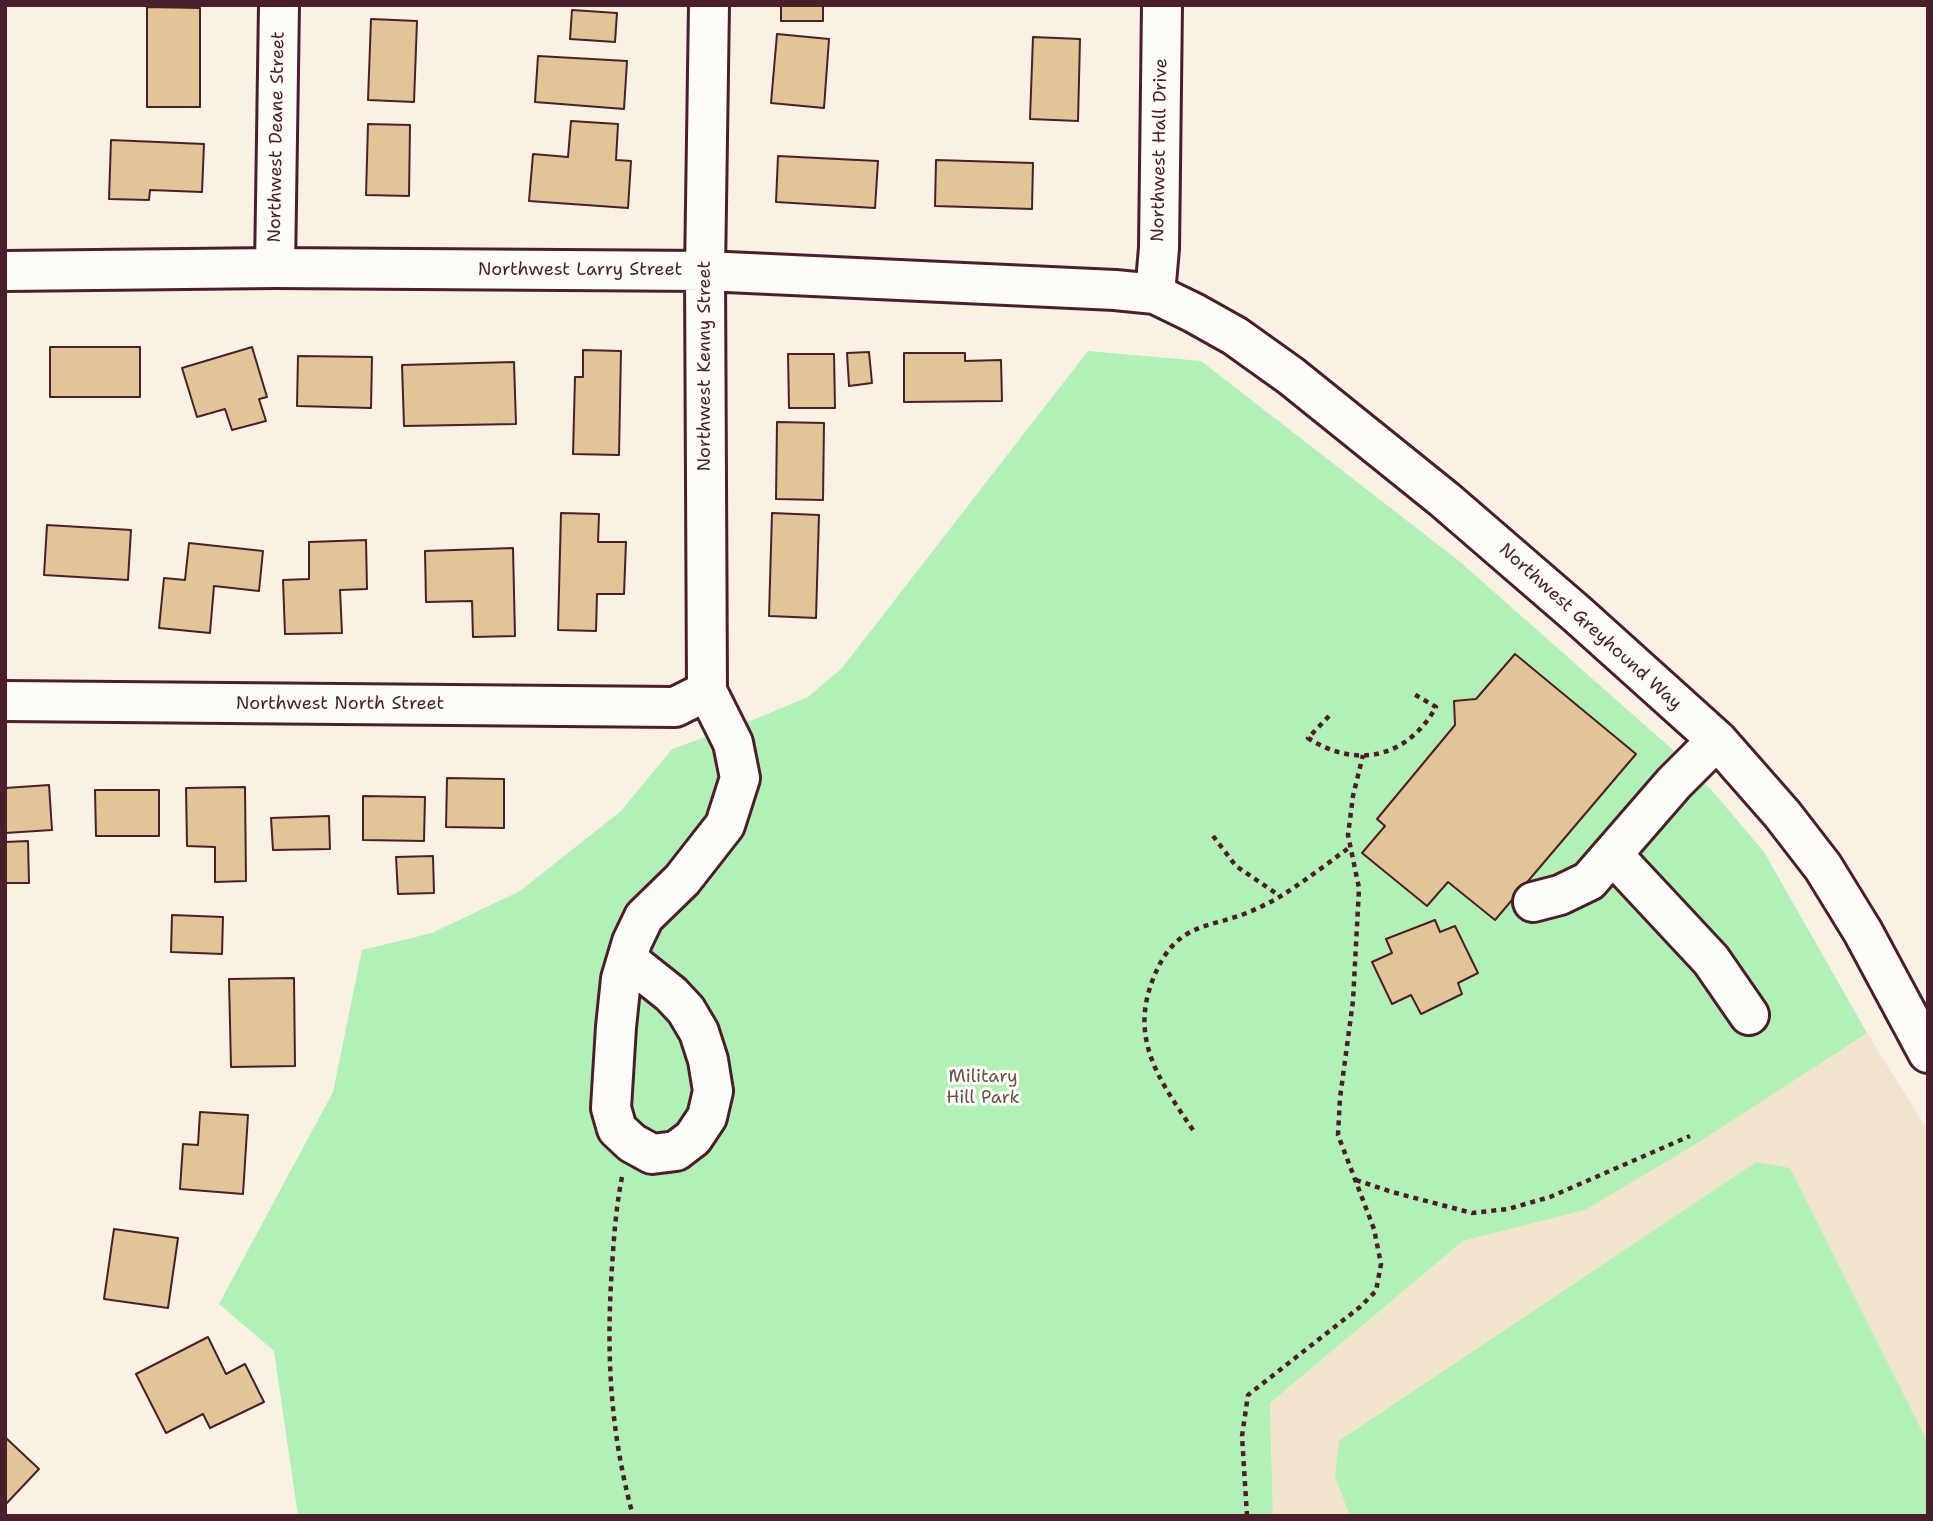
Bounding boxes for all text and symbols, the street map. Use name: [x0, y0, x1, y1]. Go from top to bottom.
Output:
street label: Northwest Deane Street: [264, 31, 290, 243]
street label: Northwest Hall Drive: [1148, 58, 1172, 242]
street label: Northwest Larry Street: [478, 259, 682, 281]
street label: Northwest Kenny Street: [694, 261, 716, 471]
street label: Northwest Greyhound Way: [1494, 539, 1686, 715]
street label: Northwest North Street: [236, 693, 444, 715]
park label: Military Hill Park: [946, 1066, 1020, 1108]

